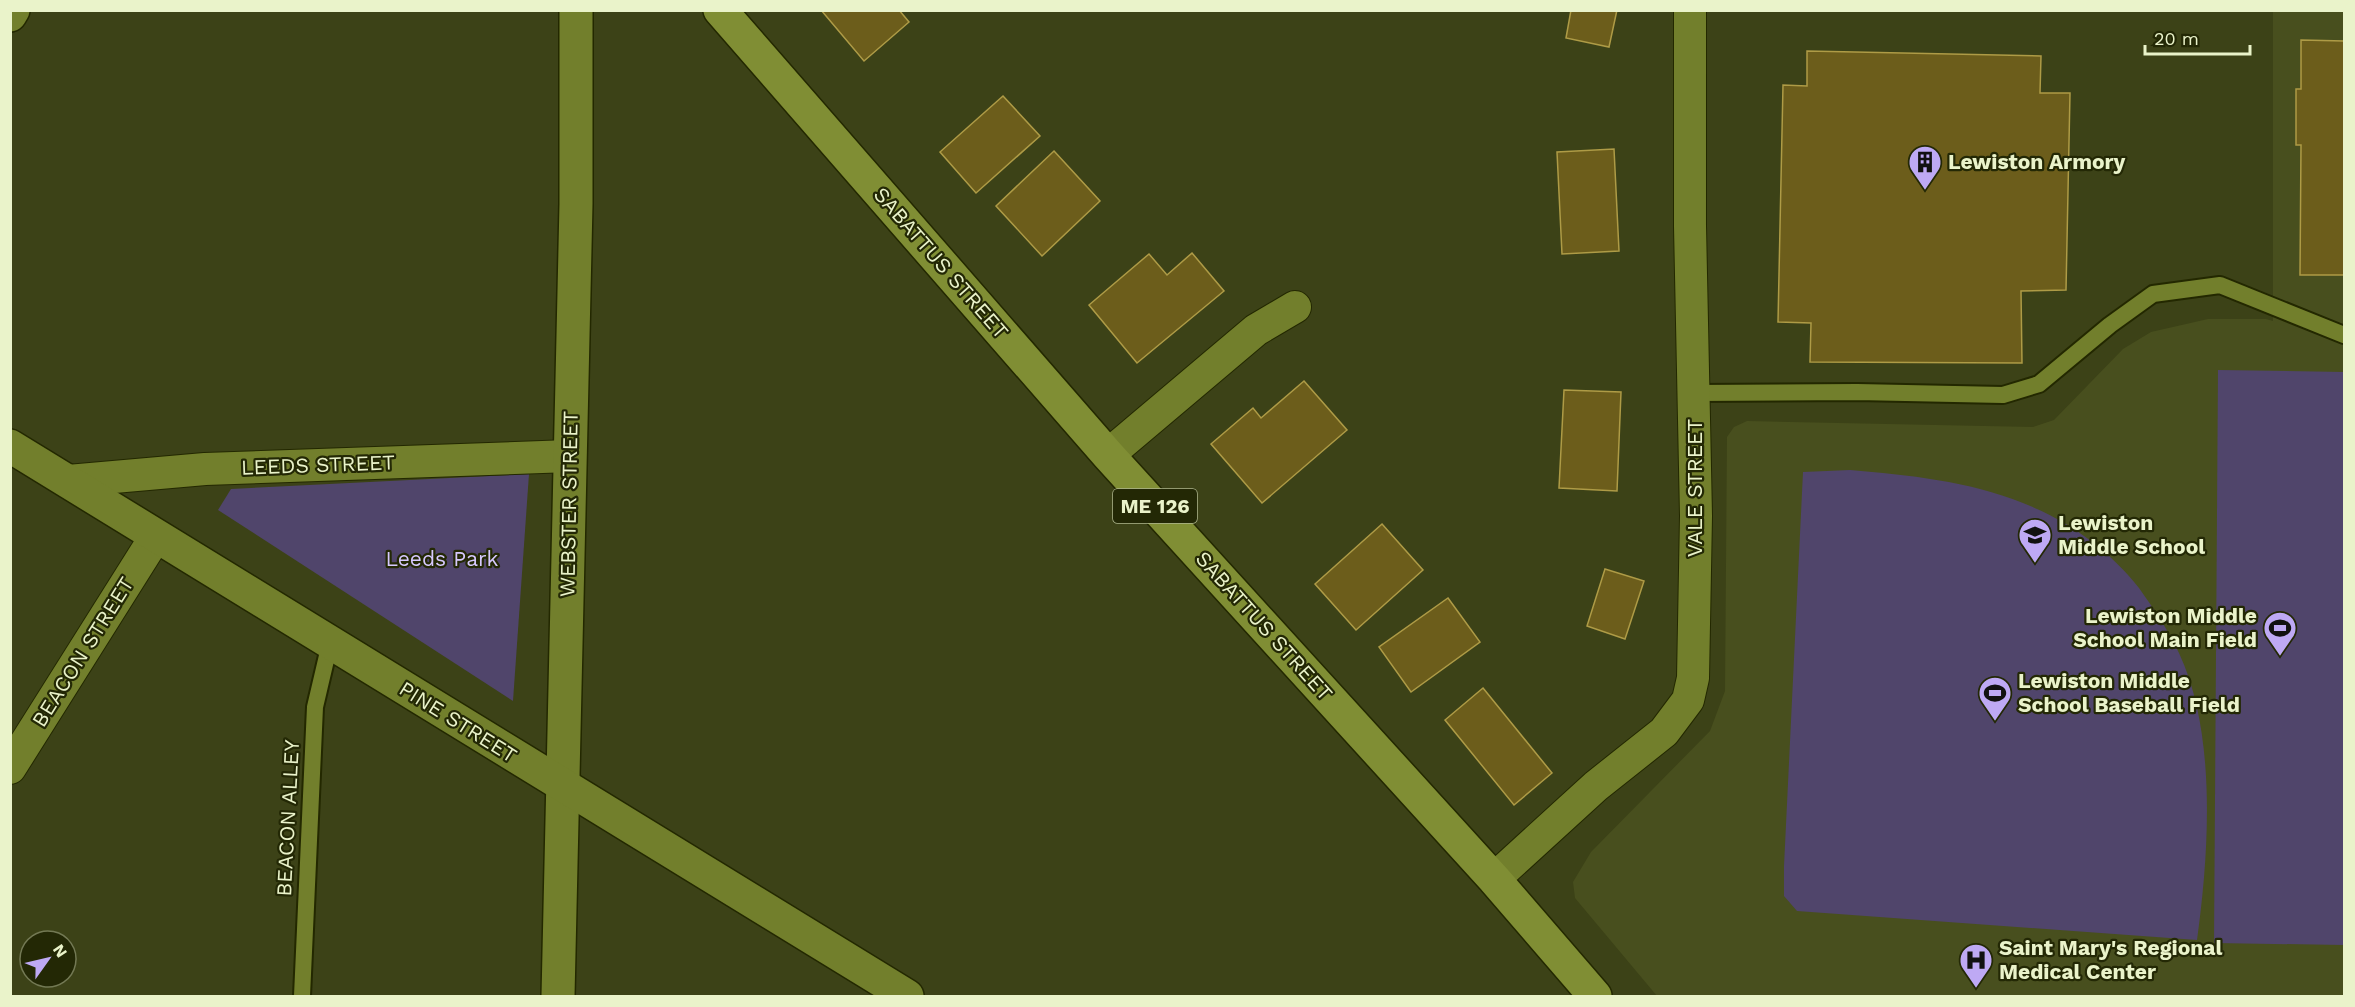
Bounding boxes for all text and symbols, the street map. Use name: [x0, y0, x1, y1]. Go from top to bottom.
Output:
scale bar: [2145, 18, 2250, 56]
text: 20 m: [2154, 28, 2199, 49]
building icon: Lewiston Armory: [1907, 144, 1943, 191]
place label: Lewiston Armory: [1948, 149, 2126, 174]
street label: SABATTUS STREET: [869, 182, 1014, 344]
street label: WEBSTER STREET: [554, 410, 583, 597]
street label: VALE STREET: [1682, 419, 1707, 557]
street label: LEEDS STREET: [241, 449, 396, 480]
road number: ME 126: [1113, 489, 1197, 523]
place label: Lewiston Middle School: [2058, 510, 2205, 559]
school or university icon: Lewiston Middle School: [2017, 517, 2053, 564]
park label: Leeds Park: [385, 546, 499, 571]
street label: SABATTUS STREET: [1191, 546, 1338, 706]
street label: BEACON STREET: [26, 572, 139, 731]
place label: Lewiston Middle School Main Field: [2073, 603, 2257, 652]
sports icon: Lewiston Middle School Main Field: [2262, 610, 2298, 657]
place label: Lewiston Middle School Baseball Field: [2018, 668, 2240, 717]
street label: PINE STREET: [395, 675, 522, 768]
sports icon: Lewiston Middle School Baseball Field: [1977, 675, 2013, 722]
street label: BEACON ALLEY: [271, 739, 304, 897]
north arrow: [18, 929, 78, 989]
place label: Saint Mary's Regional Medical Center: [1999, 935, 2222, 984]
text: N: [49, 941, 71, 961]
hospital icon: Saint Mary's Regional Medical Center: [1958, 942, 1994, 989]

